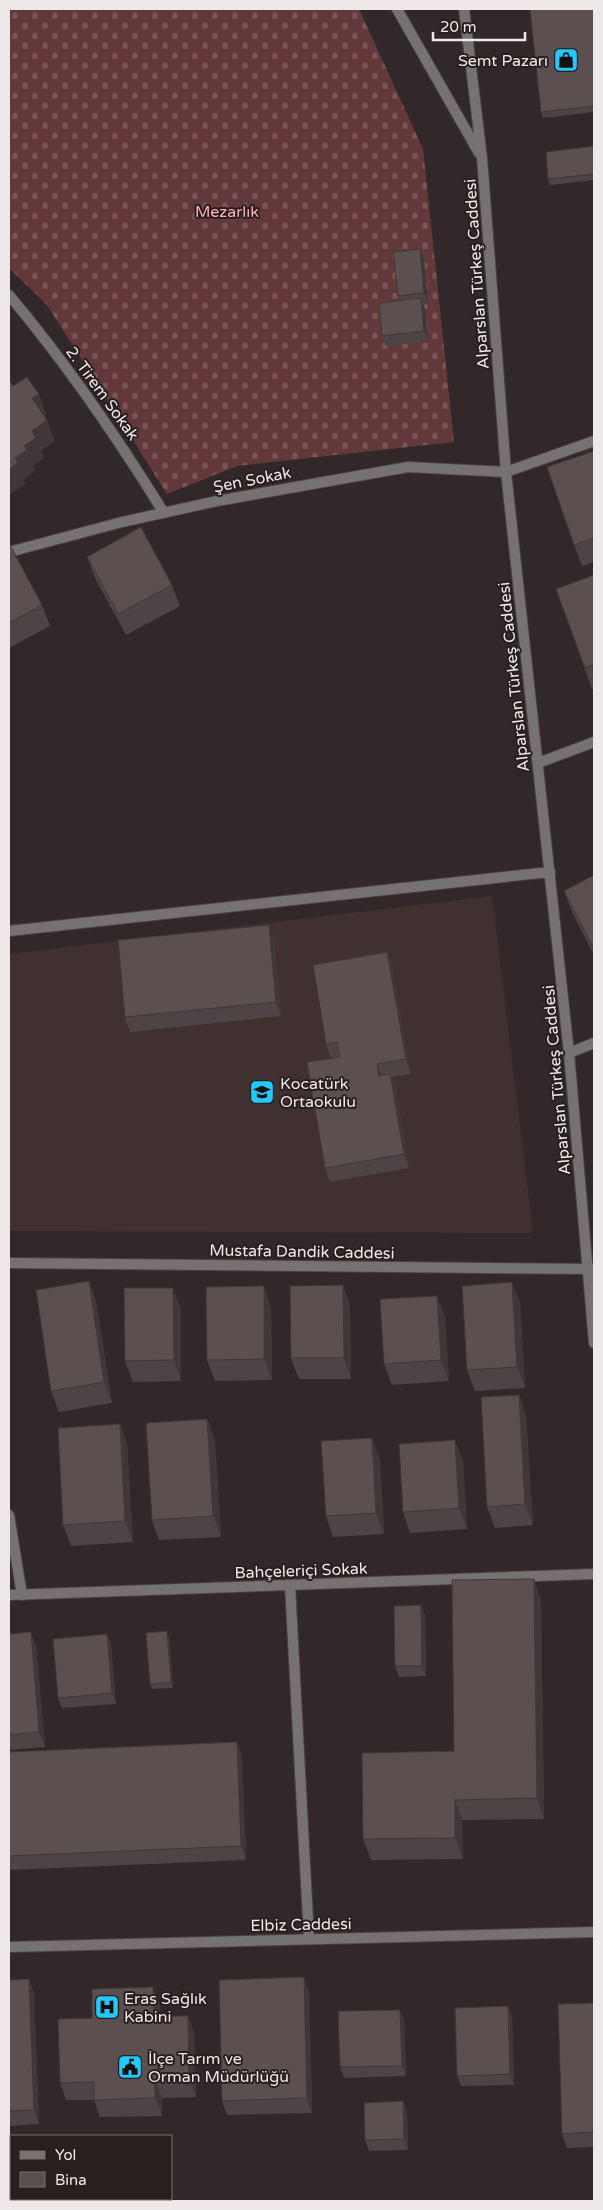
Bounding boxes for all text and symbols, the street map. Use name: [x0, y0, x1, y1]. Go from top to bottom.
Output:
scale bar: [433, 10, 526, 42]
text: 20 m: [440, 18, 477, 36]
shop icon: Semt Pazarı: [553, 47, 579, 73]
place label: Semt Pazarı: [458, 51, 548, 71]
street label: Alparslan Türkeş Caddesi: [460, 178, 494, 370]
park label: Mezarlık: [195, 202, 259, 222]
street label: 2. Tirem Sokak: [61, 343, 143, 445]
street label: Şen Sokak: [212, 463, 293, 497]
street label: Alparslan Türkeş Caddesi: [494, 581, 534, 773]
street label: Alparslan Türkeş Caddesi: [539, 984, 575, 1176]
place label: Kocatürk Ortaokulu: [280, 1074, 356, 1112]
school or university icon: Kocatürk Ortaokulu: [249, 1079, 275, 1105]
street label: Mustafa Dandik Caddesi: [209, 1240, 395, 1264]
street label: Bahçeleriçi Sokak: [234, 1559, 368, 1583]
street label: Elbiz Caddesi: [250, 1914, 352, 1936]
place label: Eras Sağlık Kabini: [124, 1989, 207, 2027]
hospital icon: Eras Sağlık Kabini: [94, 1994, 120, 2020]
place label: İlçe Tarım ve Orman Müdürlüğü: [148, 2049, 289, 2087]
public building icon: İlçe Tarım ve Orman Müdürlüğü: [117, 2054, 143, 2080]
legend: [10, 2135, 172, 2200]
text: Yol: [55, 2146, 76, 2164]
text: Bina: [55, 2171, 87, 2189]

